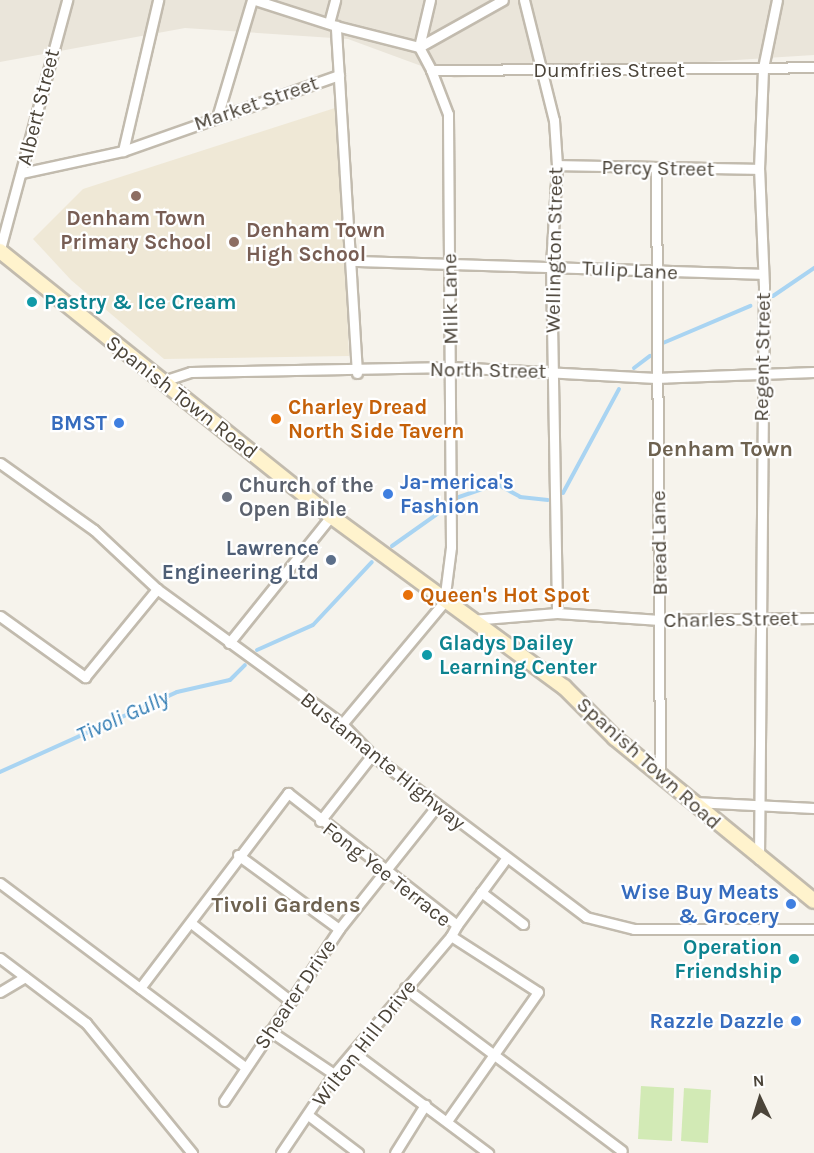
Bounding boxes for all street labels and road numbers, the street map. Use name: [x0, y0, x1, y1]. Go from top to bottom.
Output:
street label: Albert Street: [11, 46, 65, 168]
street label: Dumfries Street: [533, 57, 685, 83]
street label: Market Street: [190, 70, 322, 136]
street label: Percy Street: [601, 154, 715, 182]
street label: Wellington Street: [540, 167, 568, 333]
street label: Milk Lane: [437, 253, 463, 345]
street label: Tulip Lane: [581, 255, 679, 285]
street label: Regent Street: [748, 292, 776, 422]
street label: Spanish Town Road: [101, 330, 263, 464]
street label: North Street: [429, 356, 547, 384]
street label: Bread Lane: [645, 490, 673, 596]
street label: Charles Street: [663, 605, 799, 633]
street label: Bustamante Highway: [295, 687, 471, 835]
street label: Spanish Town Road: [572, 692, 726, 834]
street label: Fong Yee Terrace: [318, 816, 456, 932]
street label: Shearer Drive: [249, 934, 341, 1054]
street label: Wilton Hill Drive: [307, 975, 421, 1111]

